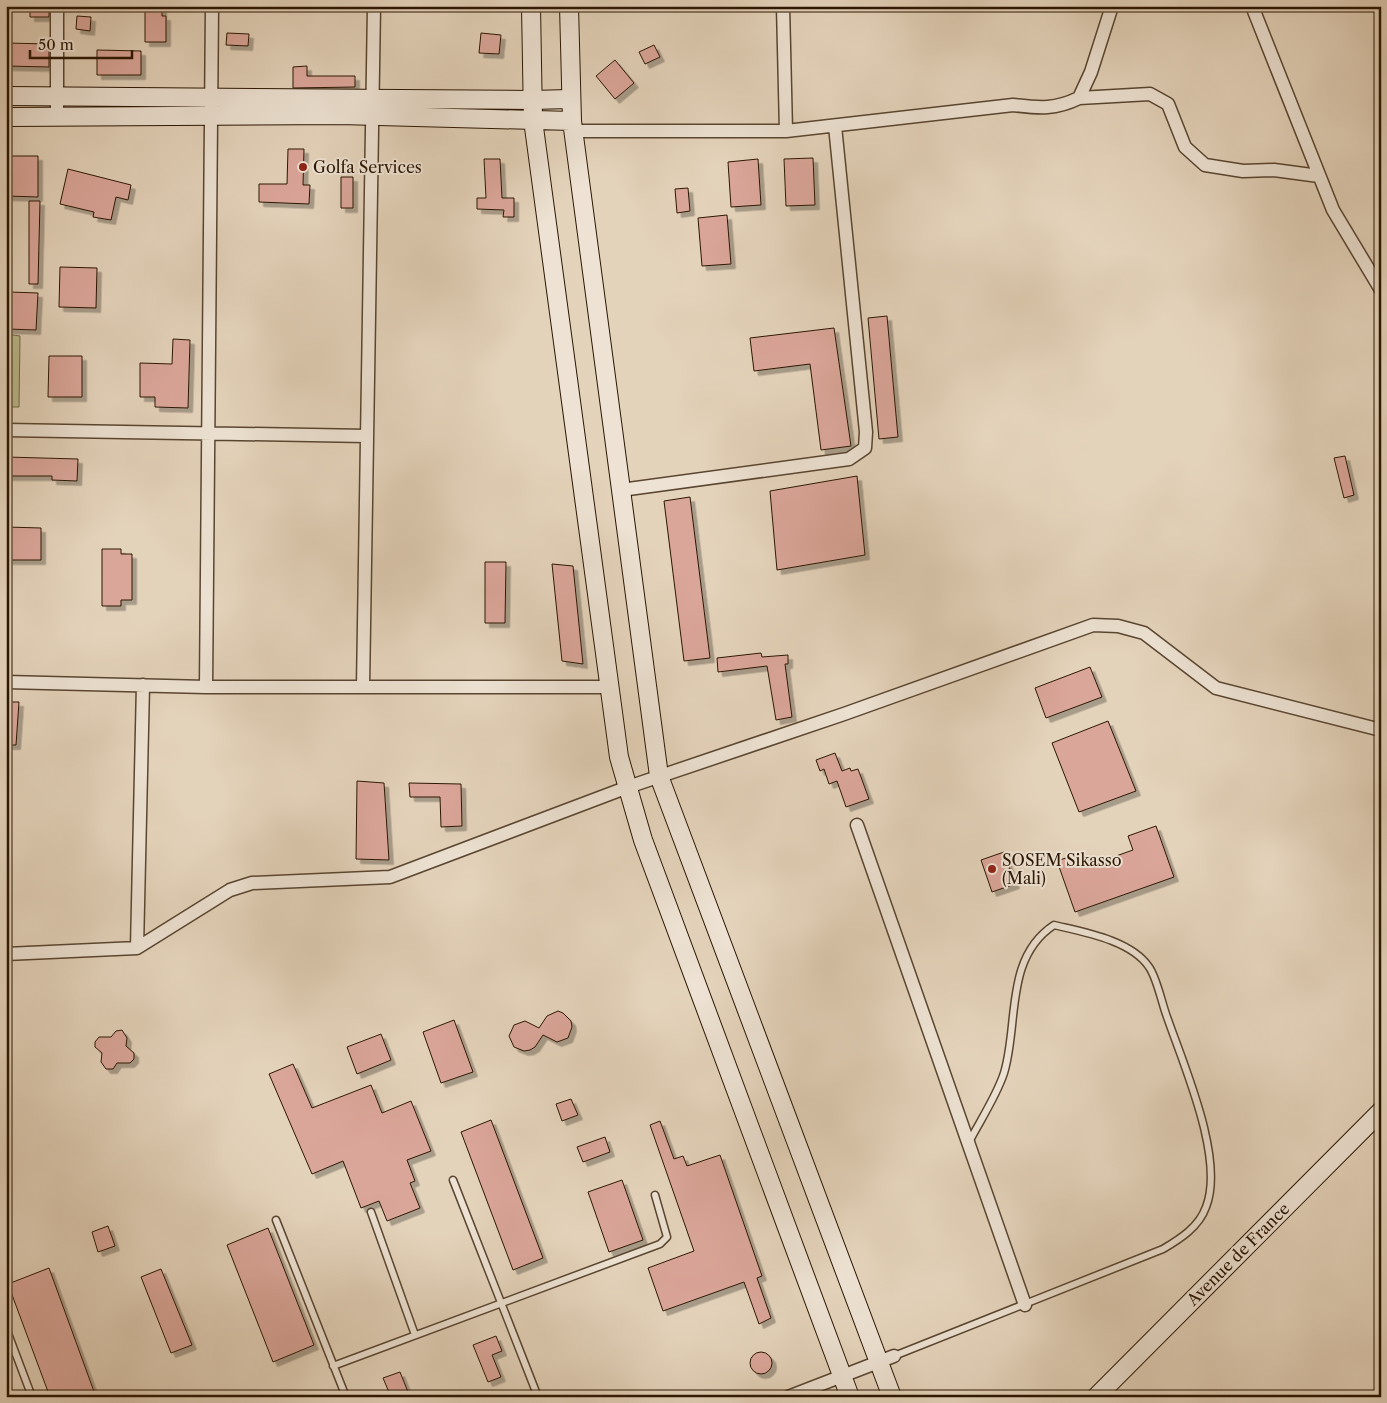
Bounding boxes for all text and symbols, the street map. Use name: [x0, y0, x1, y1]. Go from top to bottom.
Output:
scale bar: [30, 28, 132, 60]
text: 50 m: [38, 35, 74, 54]
place label: Golfa Services: [313, 157, 422, 177]
marker: Golfa Services: [297, 161, 309, 173]
place label: SOSEM Sikasso (Mali): [1002, 850, 1122, 888]
marker: SOSEM Sikasso (Mali): [986, 863, 998, 875]
street label: Avenue de France: [1182, 1198, 1294, 1310]

